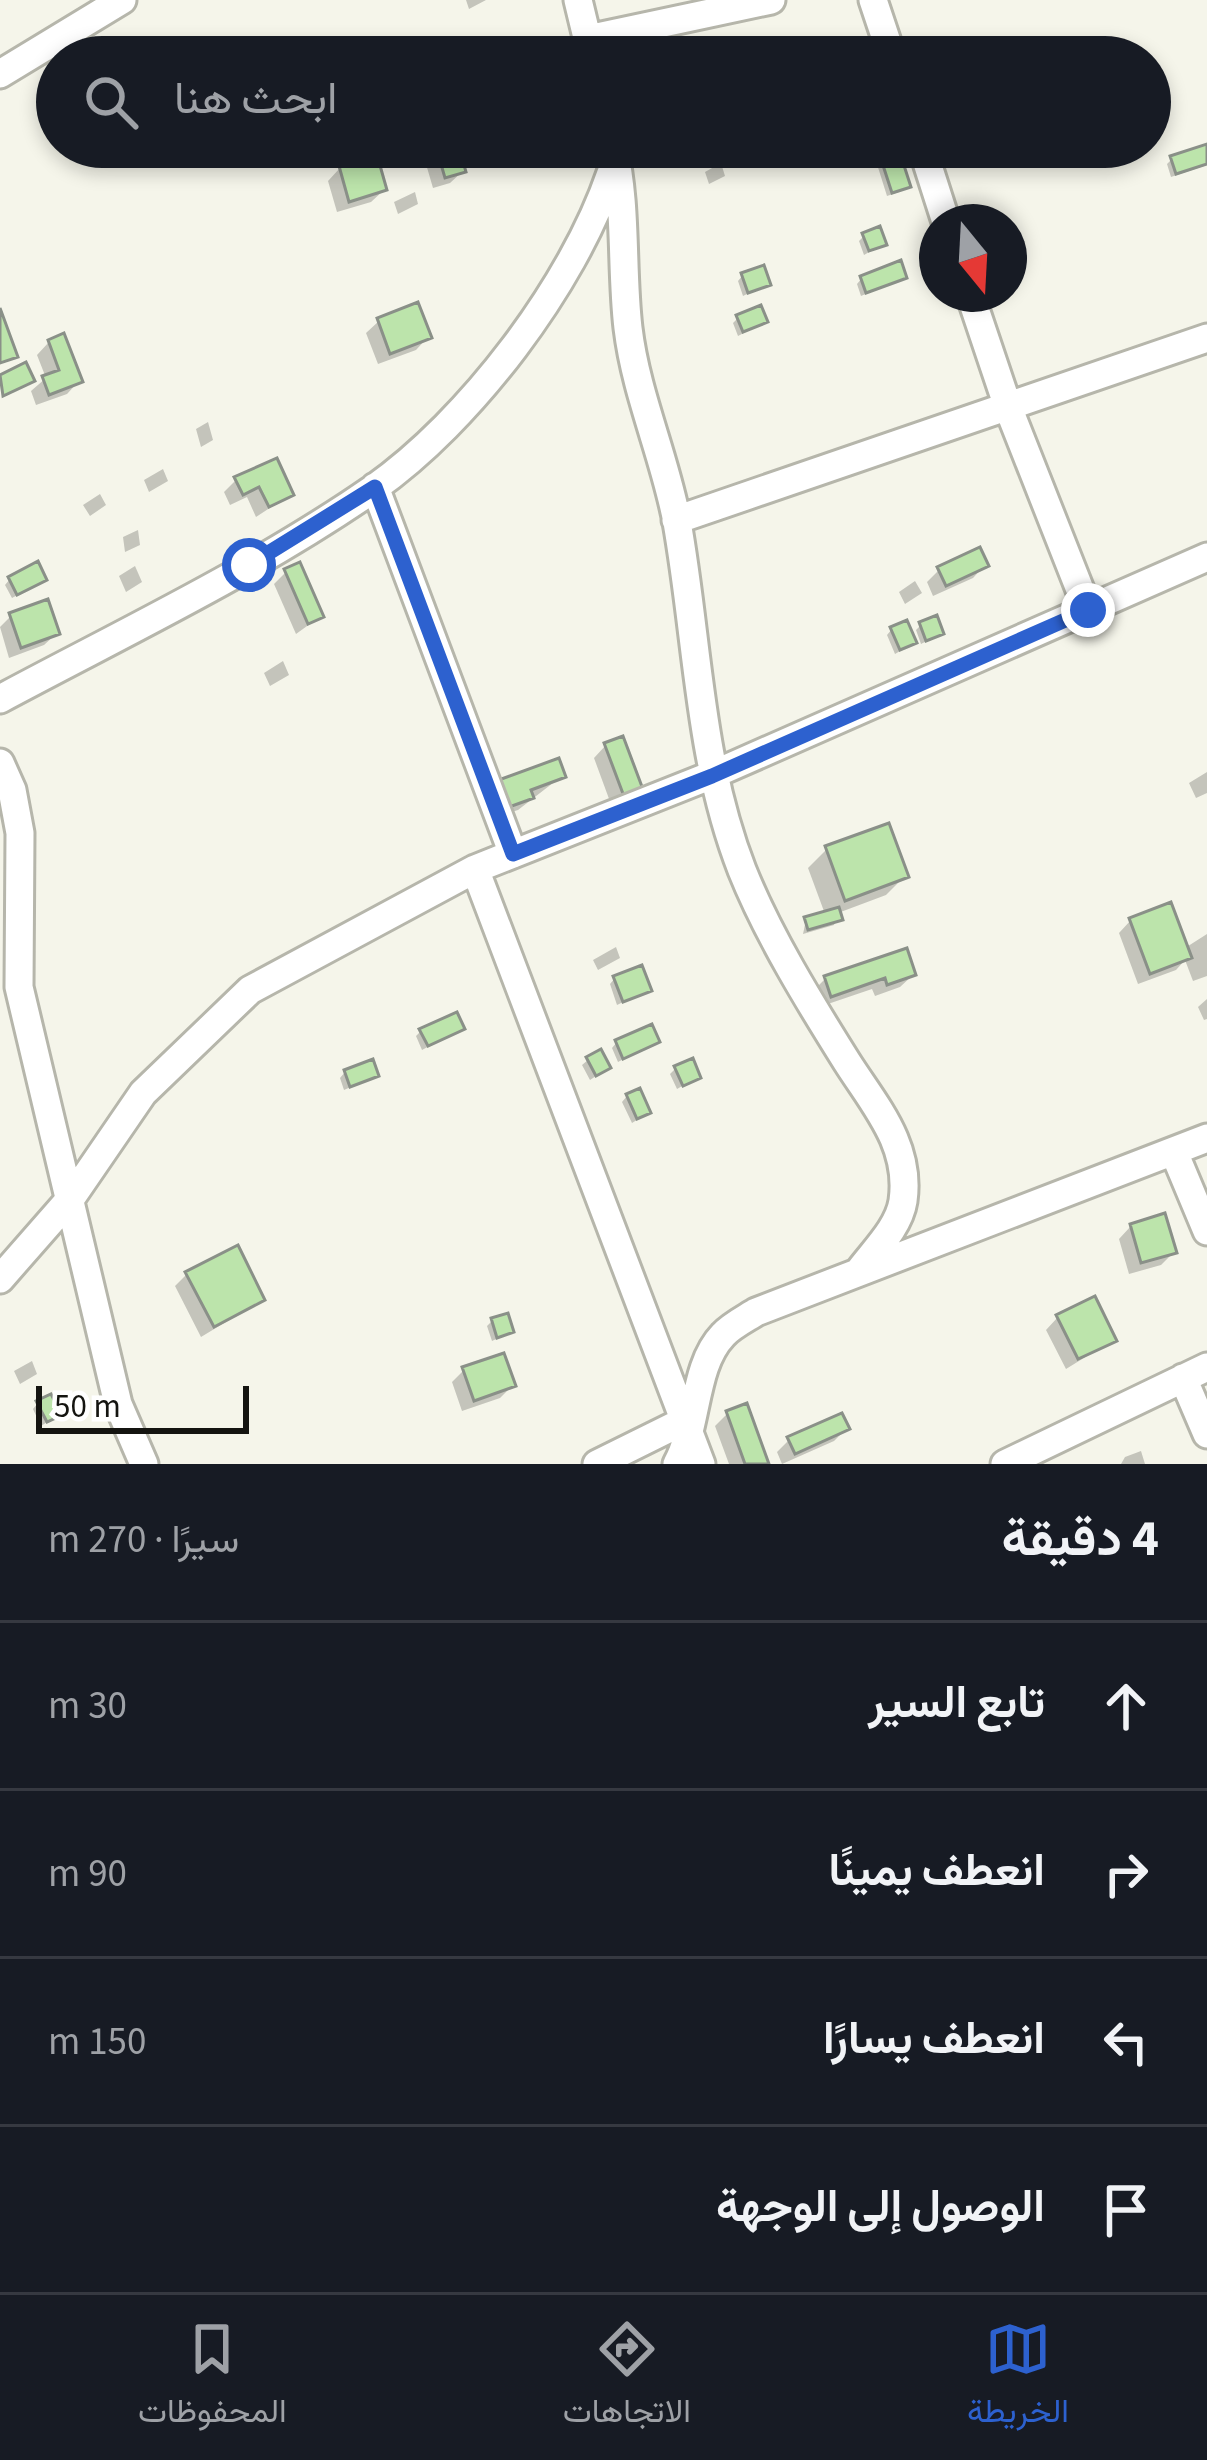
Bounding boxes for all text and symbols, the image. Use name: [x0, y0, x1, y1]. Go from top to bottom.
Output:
search box: [36, 36, 1171, 168]
text: ابحث هنا: [174, 67, 337, 131]
icon: search: [78, 69, 144, 135]
north arrow: [919, 204, 1027, 312]
route start: [222, 538, 276, 592]
route end: [1061, 583, 1115, 637]
scale bar: [36, 1380, 249, 1433]
text: 50 m: [54, 1383, 121, 1430]
text: 4 دقيقة: [1002, 1503, 1159, 1575]
text: سيرًا · 270 m: [48, 1512, 239, 1568]
text: تابع السير: [868, 1671, 1045, 1735]
icon: ahead: [1093, 1673, 1159, 1739]
text: 30 m: [48, 1678, 127, 1734]
text: انعطف يمينًا: [829, 1839, 1045, 1903]
icon: right: [1093, 1841, 1159, 1907]
text: 90 m: [48, 1846, 127, 1902]
text: انعطف يسارًا: [823, 2007, 1045, 2071]
icon: left: [1093, 2009, 1159, 2075]
text: 150 m: [48, 2014, 146, 2070]
text: الوصول إلى الوجهة: [716, 2175, 1045, 2239]
icon: arrive: [1093, 2177, 1159, 2243]
tab: المحفوظات: [138, 2316, 287, 2440]
tab: الاتجاهات: [563, 2316, 691, 2440]
tab: الخريطة: [967, 2316, 1069, 2440]

